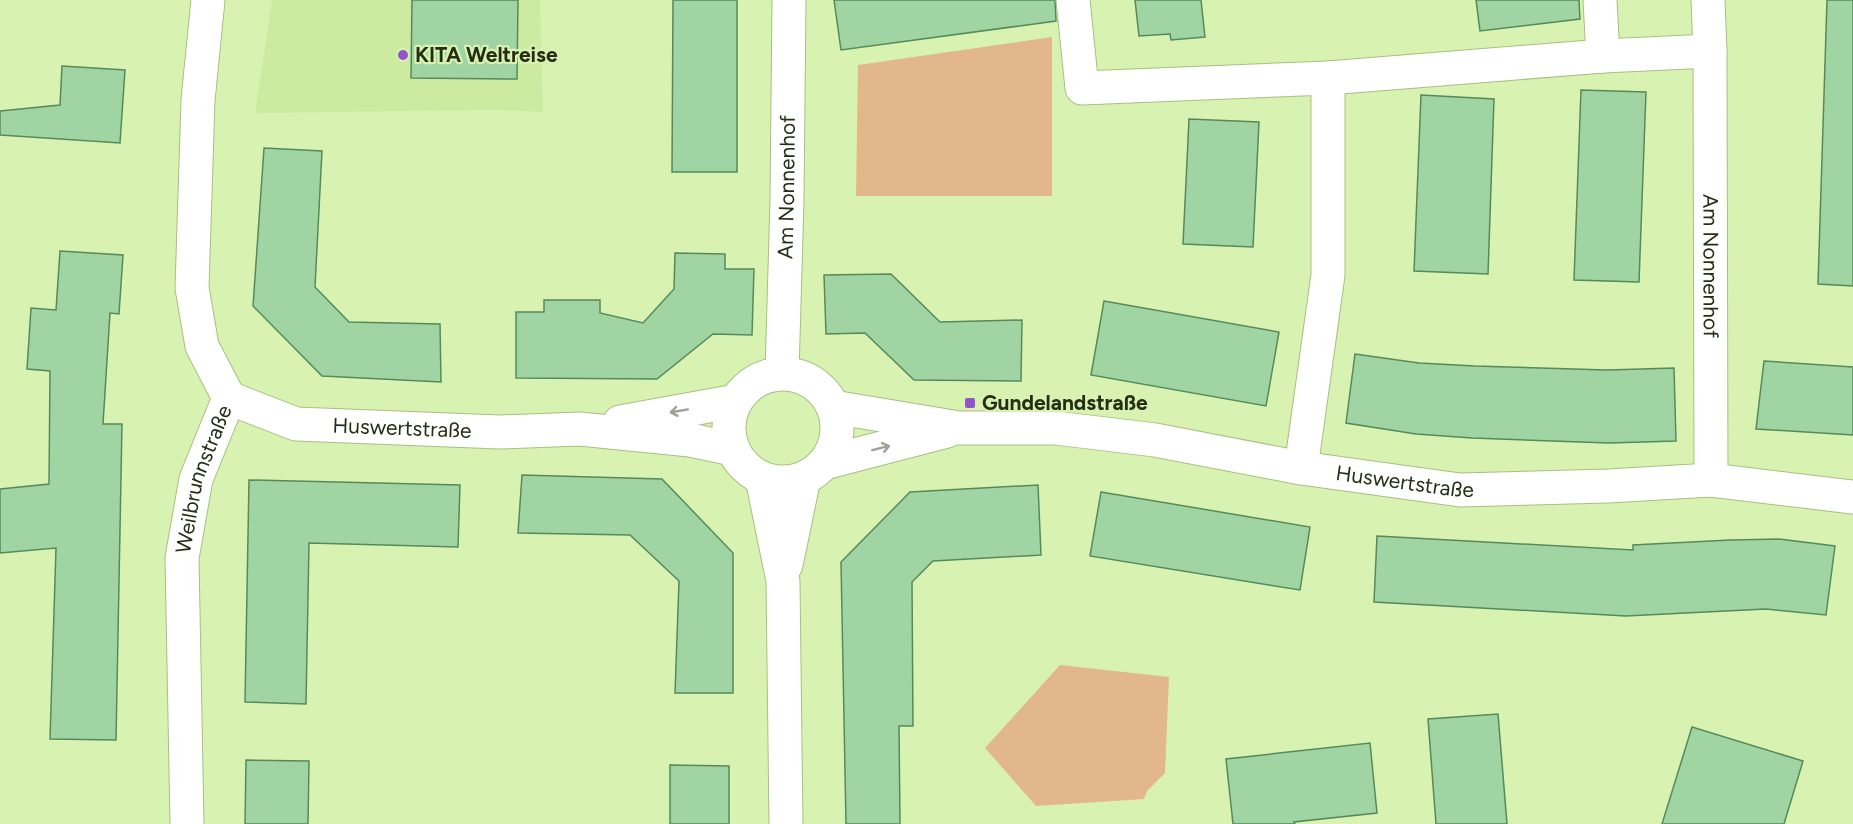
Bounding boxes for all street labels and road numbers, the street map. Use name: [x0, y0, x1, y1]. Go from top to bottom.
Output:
street label: Am Nonnenhof: [772, 115, 800, 259]
street label: Am Nonnenhof: [1698, 194, 1724, 338]
street label: Weilbrunnstraße: [170, 401, 237, 555]
street label: Huswertstraße: [332, 412, 472, 443]
street label: Huswertstraße: [1334, 460, 1474, 502]

